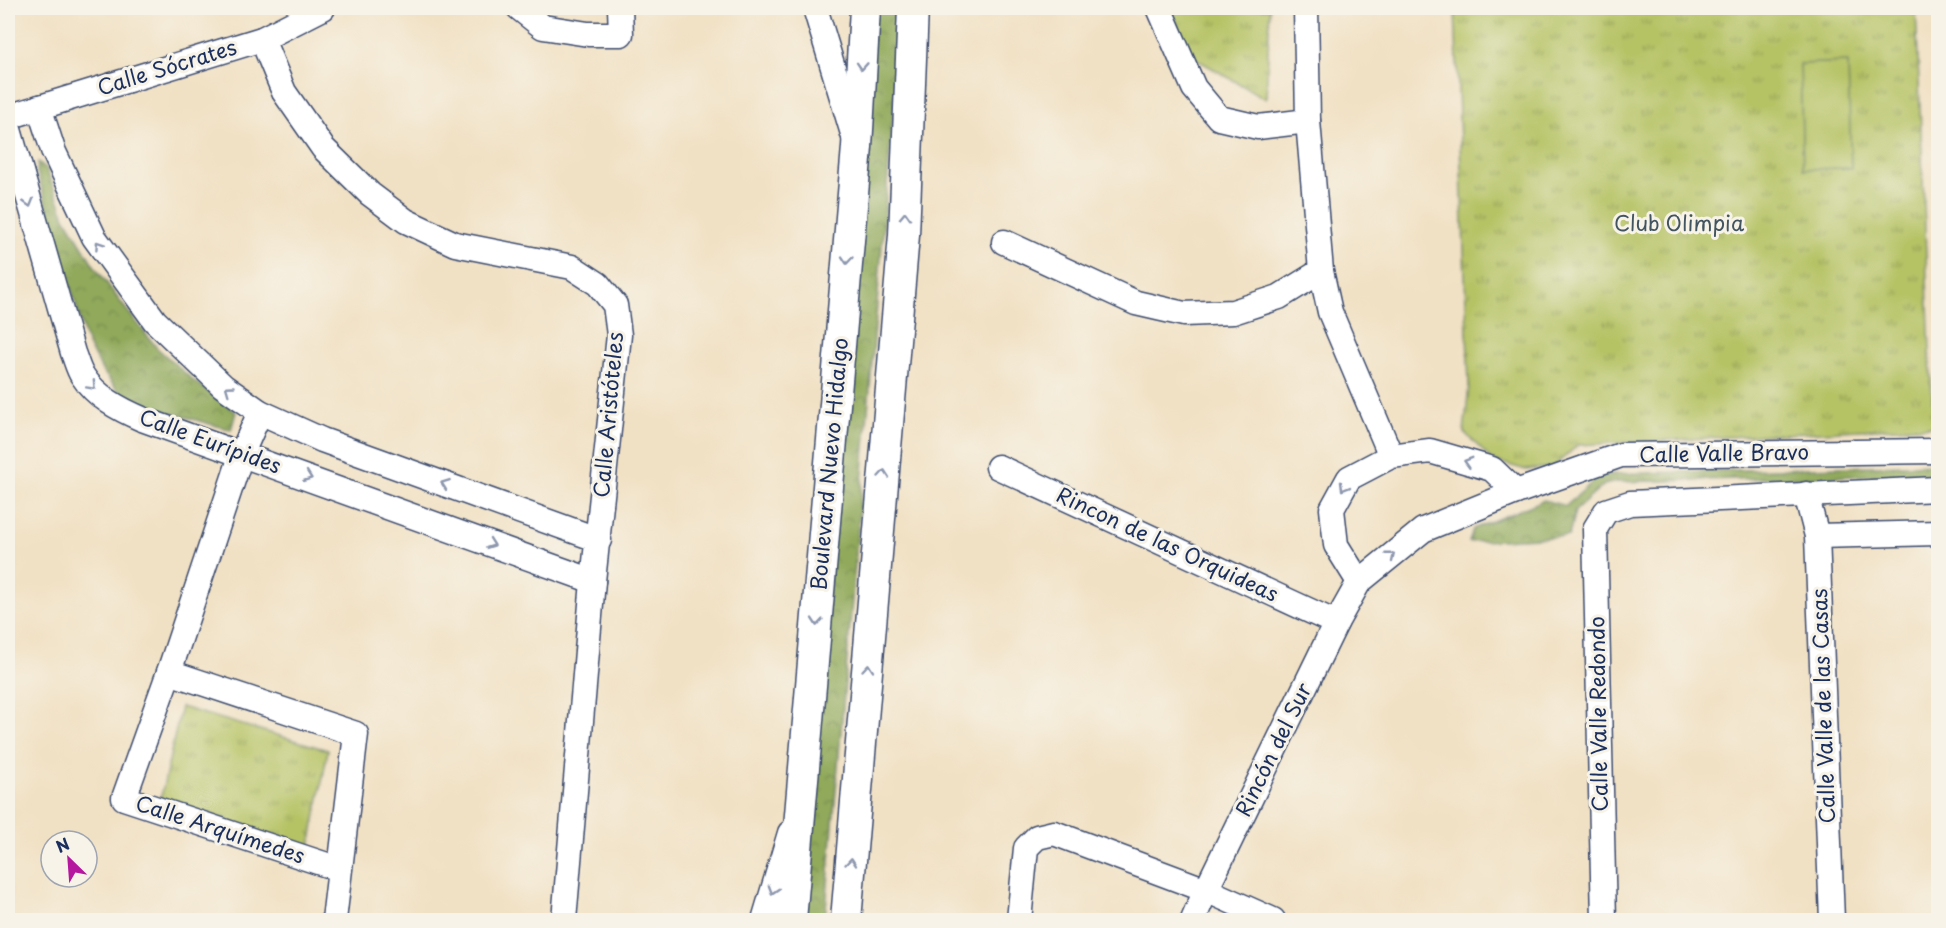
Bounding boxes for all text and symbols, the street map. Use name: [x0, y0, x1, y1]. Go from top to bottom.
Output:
street label: Calle Sócrates: [93, 30, 240, 102]
one-way arrow: [855, 61, 868, 70]
one-way arrow: [22, 197, 34, 207]
park label: Club Olimpia: [1614, 206, 1745, 238]
one-way arrow: [898, 212, 911, 221]
one-way arrow: [95, 241, 107, 251]
one-way arrow: [841, 256, 854, 265]
street label: Calle Aristóteles: [584, 331, 630, 499]
street label: Boulevard Nuevo Hidalgo: [801, 336, 855, 591]
one-way arrow: [85, 379, 96, 389]
one-way arrow: [224, 386, 235, 397]
street label: Calle Eurípides: [135, 400, 286, 481]
street label: Calle Valle Bravo: [1639, 435, 1809, 469]
one-way arrow: [1463, 457, 1474, 469]
one-way arrow: [877, 469, 890, 478]
one-way arrow: [302, 470, 313, 483]
street label: Rincon de las Orquideas: [1052, 478, 1284, 609]
one-way arrow: [440, 479, 451, 492]
one-way arrow: [1340, 481, 1351, 491]
one-way arrow: [485, 537, 496, 549]
one-way arrow: [1384, 552, 1395, 563]
street label: Calle Valle de las Casas: [1802, 588, 1842, 824]
street label: Calle Valle Redondo: [1579, 616, 1615, 812]
one-way arrow: [811, 618, 824, 627]
one-way arrow: [861, 663, 874, 672]
street label: Rincón del Sur: [1226, 677, 1319, 821]
street label: Calle Arquímedes: [132, 786, 309, 871]
north arrow: [39, 829, 99, 889]
text: N: [51, 831, 73, 858]
one-way arrow: [844, 858, 857, 867]
one-way arrow: [768, 884, 780, 895]

